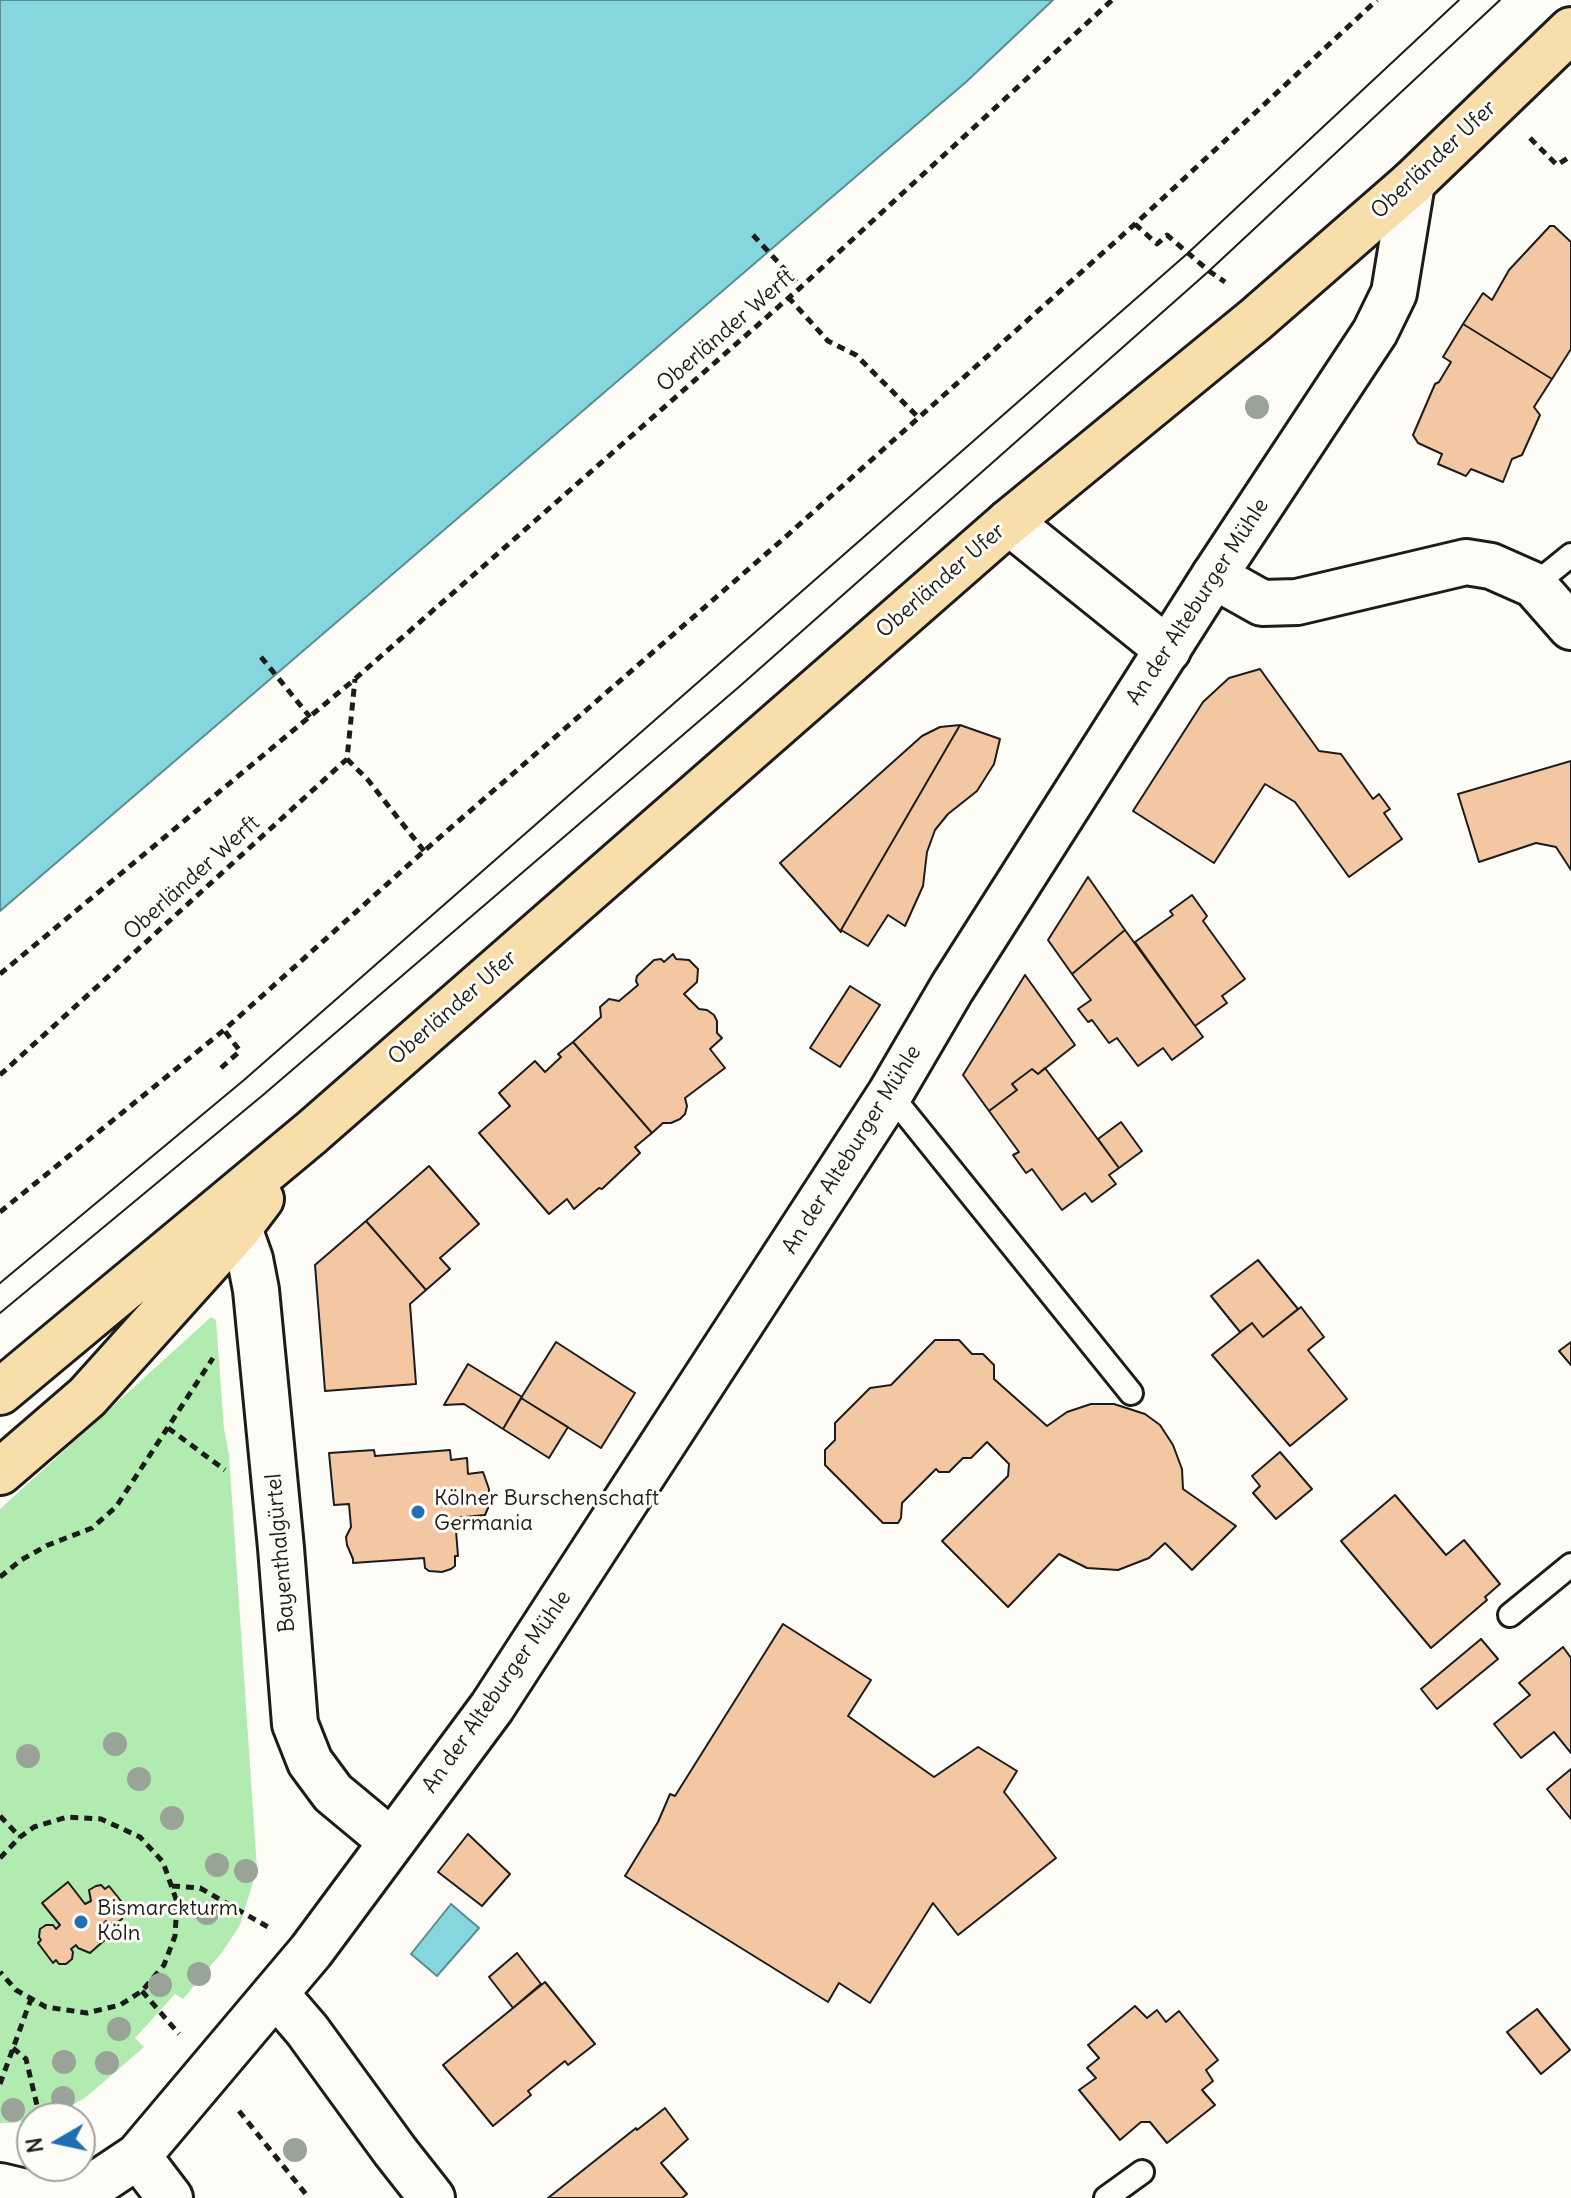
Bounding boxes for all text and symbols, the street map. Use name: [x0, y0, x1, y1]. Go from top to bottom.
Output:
street label: Oberländer Ufer: [1366, 95, 1502, 225]
street label: Oberländer Werft: [652, 264, 800, 398]
street label: An der Alteburger Mühle: [1121, 494, 1275, 710]
street label: Oberländer Ufer: [871, 518, 1011, 644]
street label: Oberländer Werft: [119, 810, 265, 946]
street label: Oberländer Ufer: [383, 945, 523, 1071]
street label: An der Alteburger Mühle: [777, 1041, 927, 1259]
street label: Bayenthalgürtel: [261, 1472, 301, 1634]
place label: Kölner Burschenschaft Germania: [434, 1486, 659, 1538]
marker: Kölner Burschenschaft Germania: [409, 1503, 427, 1521]
street label: An der Alteburger Mühle: [417, 1586, 577, 1798]
place label: Bismarckturm Köln: [97, 1896, 238, 1948]
marker: Bismarckturm Köln: [72, 1913, 90, 1931]
north arrow: [16, 2102, 96, 2182]
text: N: [19, 2136, 49, 2155]

